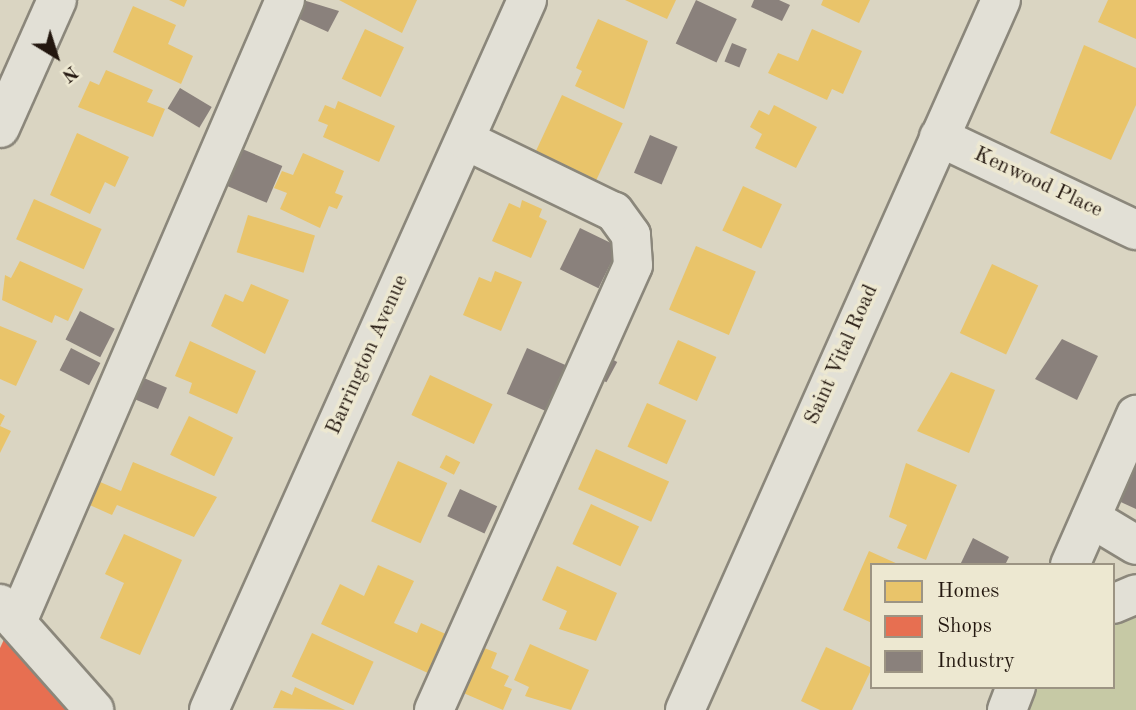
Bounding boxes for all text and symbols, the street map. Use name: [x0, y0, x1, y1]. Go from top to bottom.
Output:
north arrow: [21, 21, 91, 91]
text: N: [58, 61, 81, 85]
street label: Kenwood Place: [970, 142, 1106, 224]
street label: Barrington Avenue: [321, 271, 415, 439]
street label: Saint Vital Road: [800, 281, 884, 429]
legend: [870, 563, 1115, 689]
text: Homes: [937, 581, 999, 602]
text: Shops: [937, 616, 992, 637]
text: Industry: [937, 651, 1015, 672]

